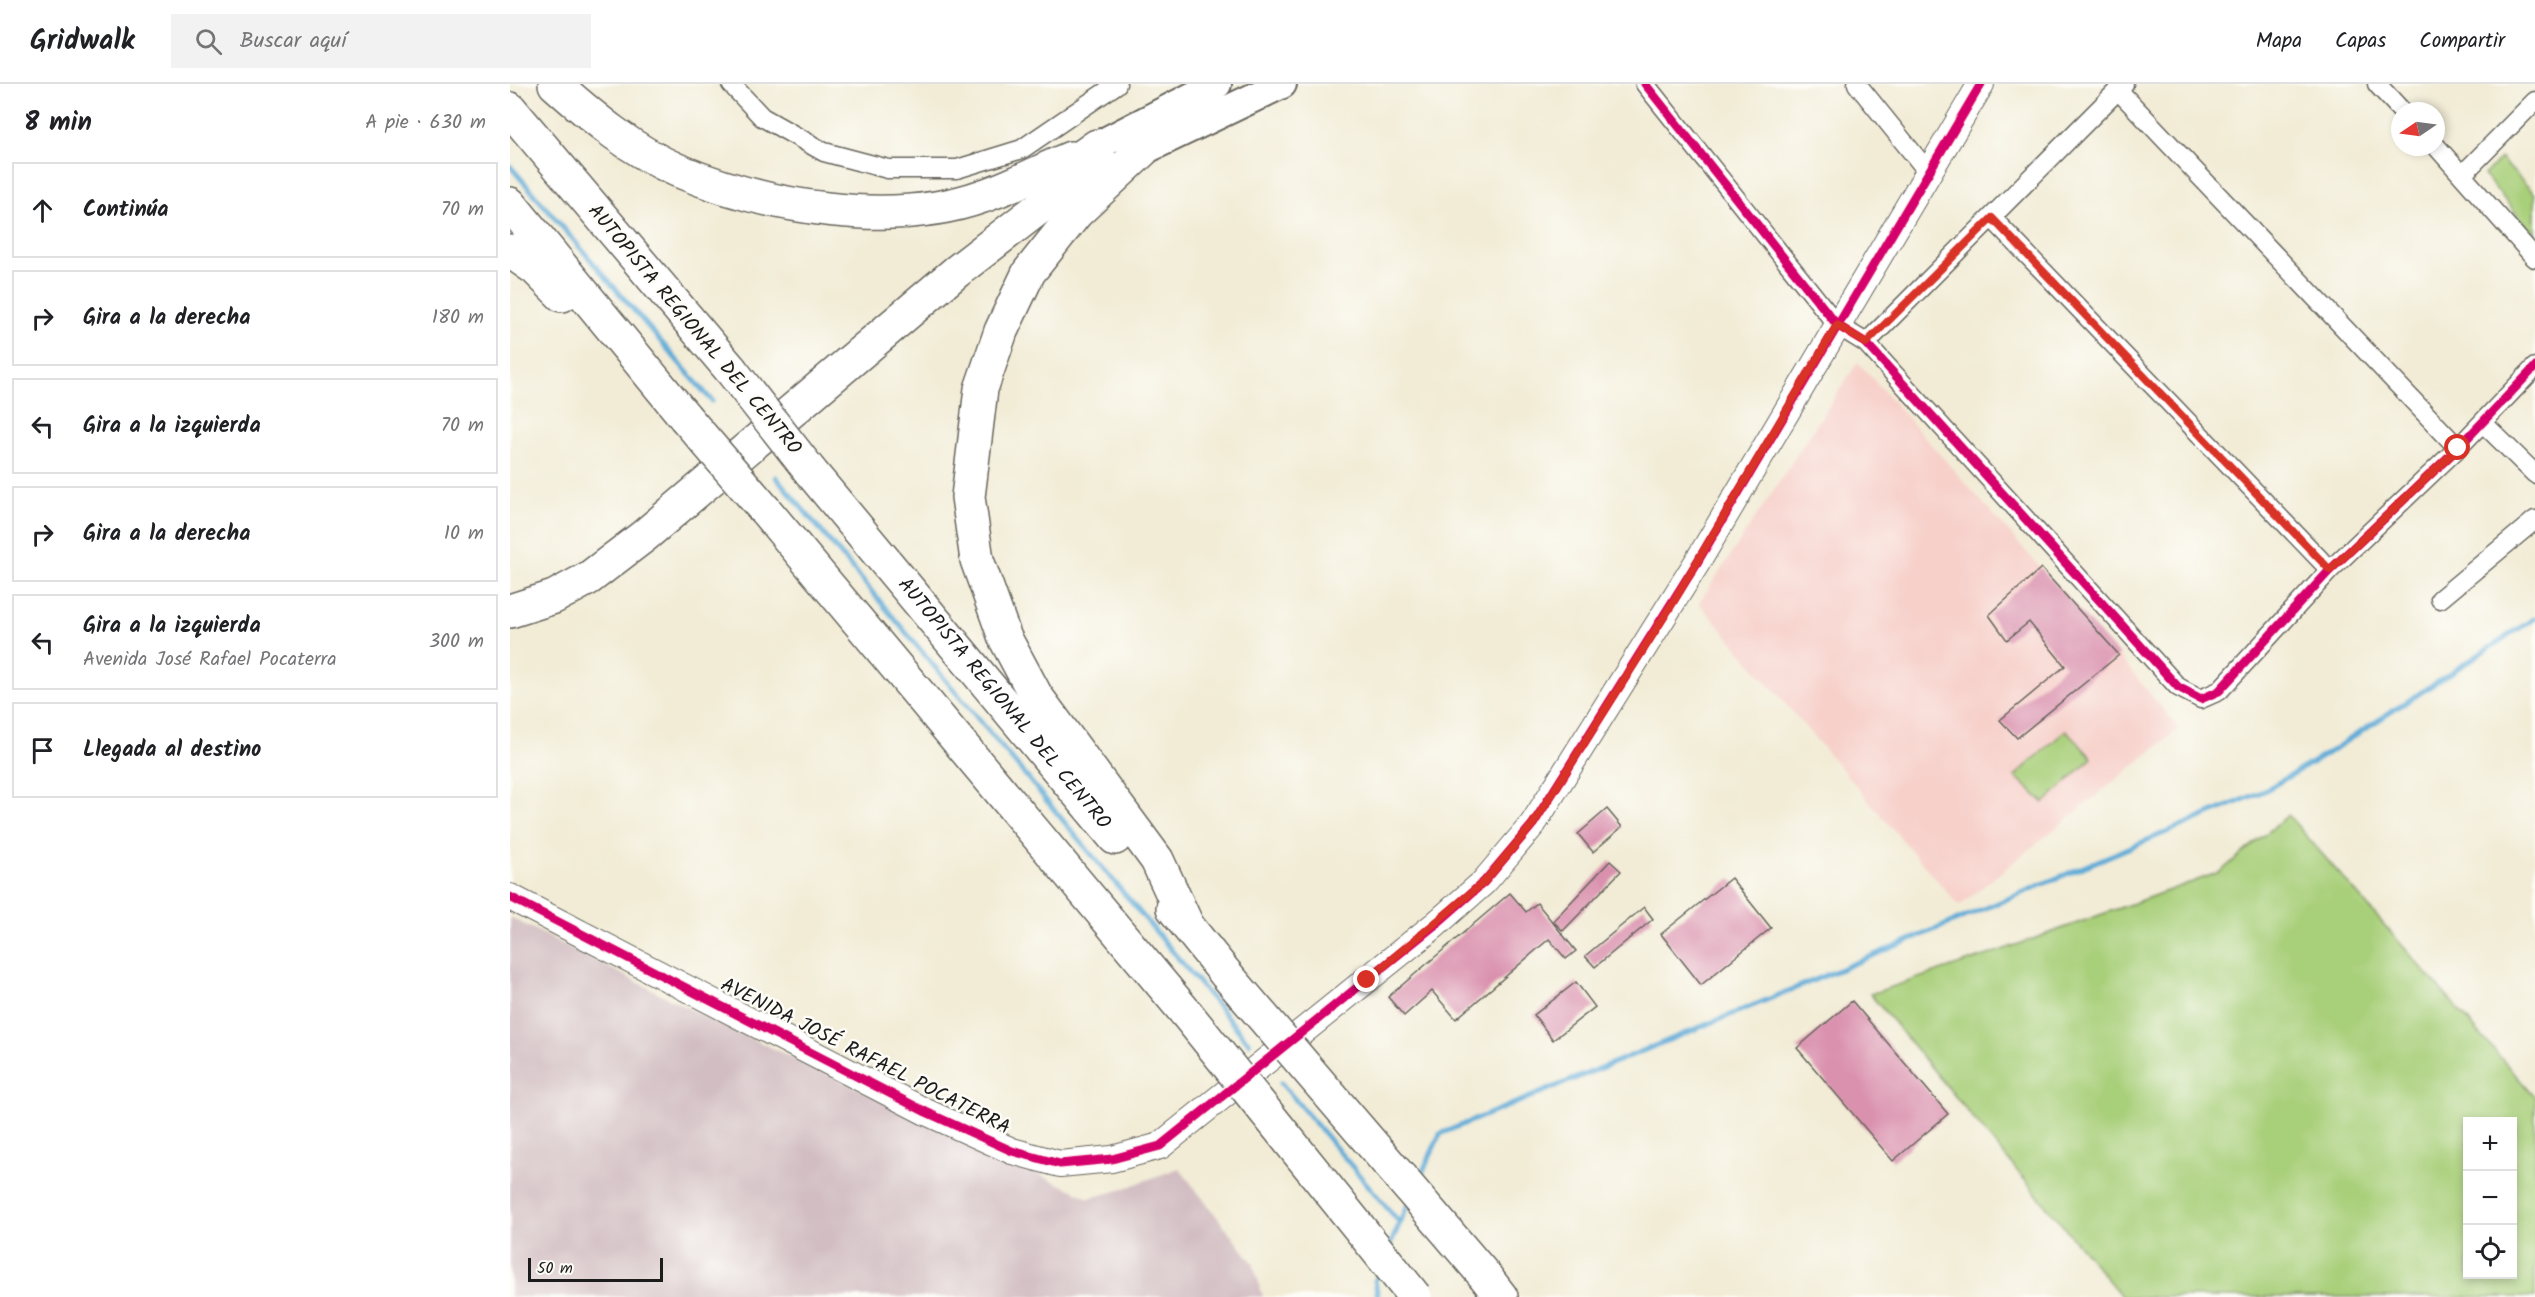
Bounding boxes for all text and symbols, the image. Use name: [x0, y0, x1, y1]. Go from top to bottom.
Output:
search box: [171, 14, 591, 68]
text: Gridwalk: [30, 19, 135, 64]
text: Buscar aquí: [240, 24, 346, 59]
icon: search: [192, 25, 225, 58]
text: Mapa: [2256, 25, 2302, 58]
text: Capas: [2335, 25, 2386, 58]
text: Compartir: [2419, 25, 2505, 58]
text: 8 min: [24, 102, 92, 144]
north arrow: [2391, 102, 2445, 156]
text: A pie · 630 m: [365, 107, 486, 139]
text: Continúa: [83, 193, 168, 228]
icon: ahead: [26, 194, 59, 227]
text: 70 m: [441, 194, 484, 226]
street label: AUTOPISTA REGIONAL DEL CENTRO: [579, 197, 809, 463]
text: Gira a la derecha: [83, 301, 250, 336]
icon: right: [26, 302, 59, 335]
text: 180 m: [432, 302, 484, 334]
text: Gira a la izquierda: [83, 409, 261, 444]
icon: left: [26, 410, 59, 443]
text: 70 m: [441, 410, 484, 442]
route start: [2444, 434, 2470, 460]
text: Gira a la derecha: [83, 517, 250, 552]
icon: right: [26, 518, 59, 551]
text: 10 m: [444, 518, 484, 550]
street label: AUTOPISTA REGIONAL DEL CENTRO: [889, 571, 1118, 837]
text: Gira a la izquierda: [83, 609, 261, 644]
icon: left: [26, 626, 59, 659]
text: 300 m: [429, 626, 484, 658]
text: Avenida José Rafael Pocaterra: [83, 644, 337, 676]
text: Llegada al destino: [83, 733, 261, 768]
icon: arrive: [26, 734, 59, 767]
route end: [1353, 966, 1379, 992]
street label: AVENIDA JOSÉ RAFAEL POCATERRA: [714, 970, 1016, 1144]
map controls: [2463, 1117, 2517, 1279]
button: +: [2463, 1117, 2517, 1171]
button: −: [2463, 1171, 2517, 1225]
button: locate: [2463, 1225, 2517, 1279]
scale bar: [528, 1255, 663, 1282]
text: 50 m: [537, 1256, 573, 1281]

